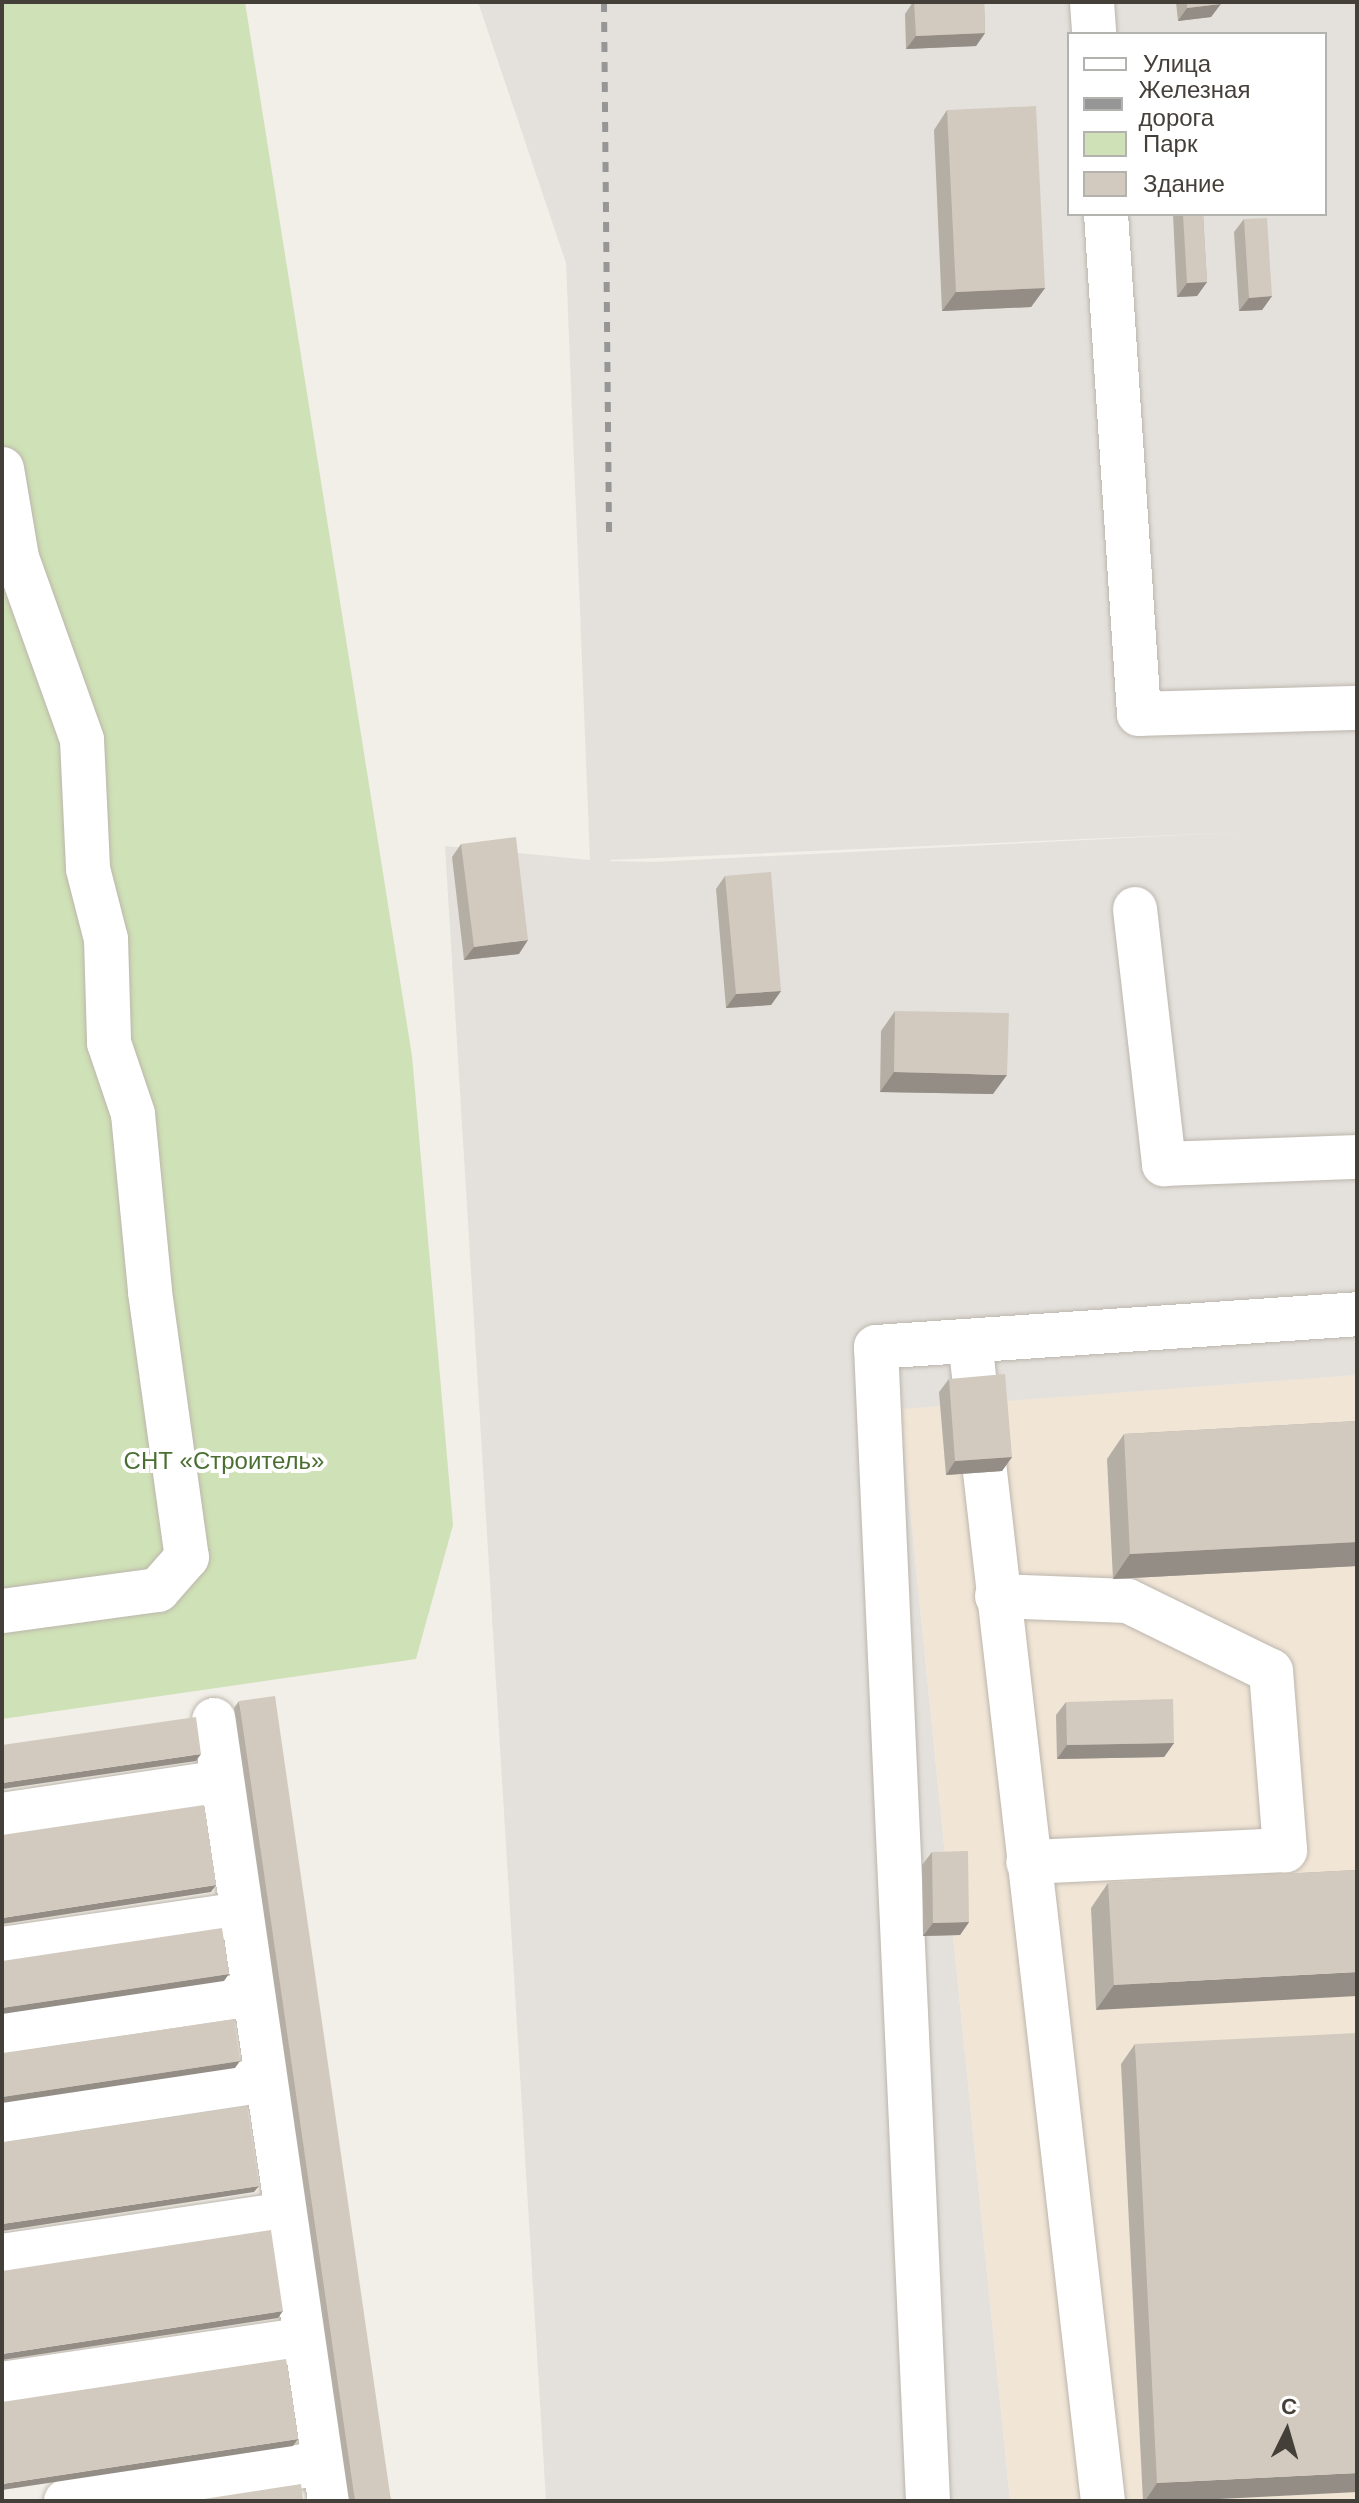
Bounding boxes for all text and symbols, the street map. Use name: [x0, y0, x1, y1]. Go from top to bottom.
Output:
legend: [1067, 32, 1327, 216]
text: Улица: [1143, 50, 1211, 77]
text: Железная дорога: [1139, 76, 1250, 131]
text: Парк: [1143, 130, 1197, 157]
text: Здание: [1143, 170, 1225, 197]
park label: СНТ «Строитель»: [124, 1447, 324, 1475]
north arrow: [1247, 2391, 1327, 2471]
text: С: [1280, 2393, 1298, 2420]

